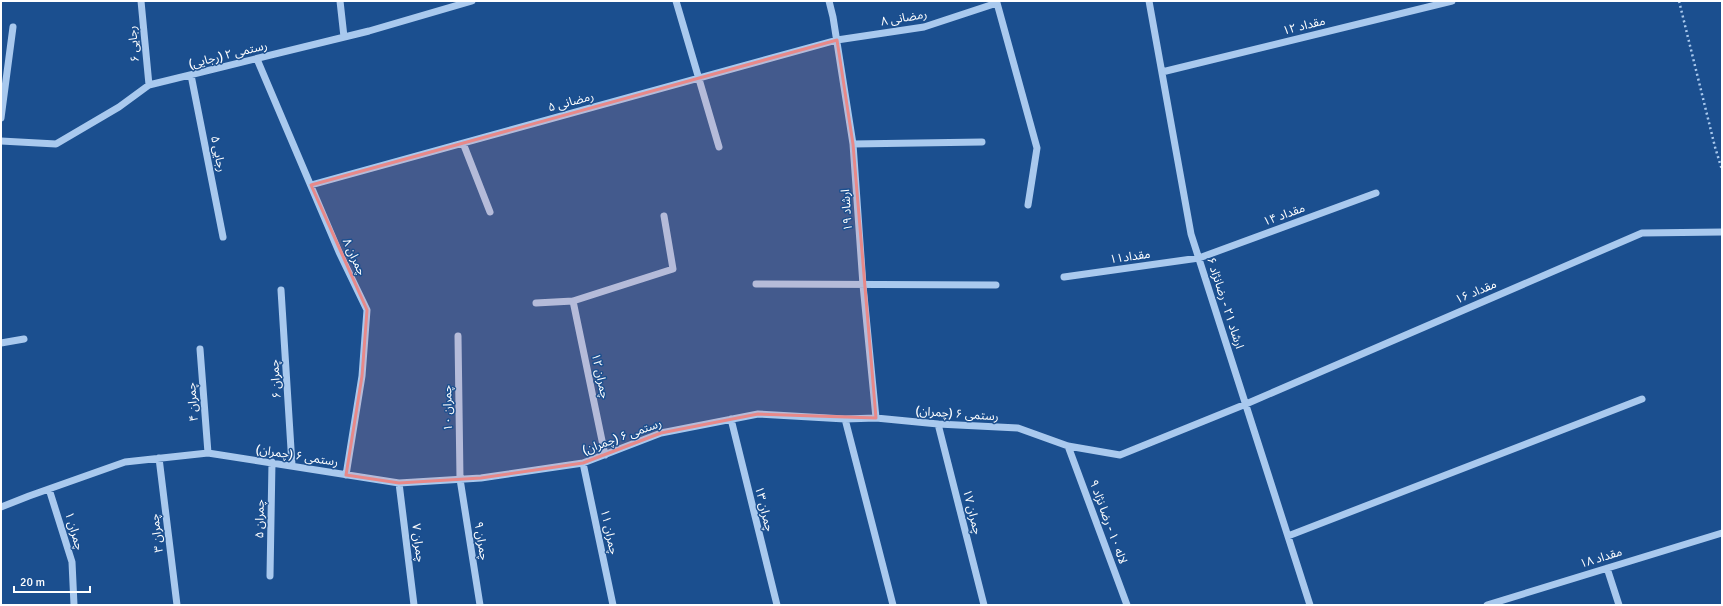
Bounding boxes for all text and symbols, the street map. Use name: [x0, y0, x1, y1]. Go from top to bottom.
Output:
street label: رمضانی ۸: [880, 7, 928, 29]
street label: مقداد ۱۲: [1281, 13, 1327, 39]
street label: رجایی ۶: [125, 25, 143, 63]
street label: رستمی ۲ (رجایی): [187, 38, 269, 72]
street label: رمضانی ۵: [547, 89, 595, 115]
street label: رجایی ۵: [207, 135, 229, 173]
street label: ارشاد ۱۹: [838, 188, 856, 231]
street label: مقداد ۱۴: [1261, 200, 1307, 230]
street label: چمران ۸: [339, 236, 369, 278]
street label: مقداد۱۱: [1109, 247, 1151, 267]
street label: ارشاد ۲۱ - رضانژاد ۶: [1203, 255, 1247, 351]
street label: مقداد ۱۶: [1453, 277, 1499, 307]
street label: چمران ۱۲: [588, 352, 612, 400]
street label: چمران ۶: [267, 359, 285, 399]
street label: چمران ۴: [184, 382, 202, 422]
street label: چمران ۱۰: [440, 385, 456, 431]
street label: رستمی ۶ (چمران): [915, 404, 999, 424]
street label: رستمی ۶ (چمران): [580, 416, 664, 458]
street label: رستمی ۶ (چمران): [255, 442, 339, 470]
street label: لاله ۱۰ - رضا نژاد ۹: [1086, 478, 1130, 566]
street label: چمران ۱۳: [751, 485, 777, 533]
street label: چمران ۱۷: [959, 488, 985, 536]
street label: چمران ۵: [252, 499, 268, 539]
street label: چمران ۱۱: [597, 508, 621, 556]
street label: چمران ۱: [61, 510, 87, 552]
street label: چمران ۳: [147, 513, 167, 553]
street label: چمران ۹: [471, 521, 491, 561]
street label: چمران ۷: [408, 523, 428, 563]
street label: مقداد ۱۸: [1578, 544, 1624, 572]
scale bar: [14, 568, 90, 594]
text: 20 m: [20, 575, 45, 590]

